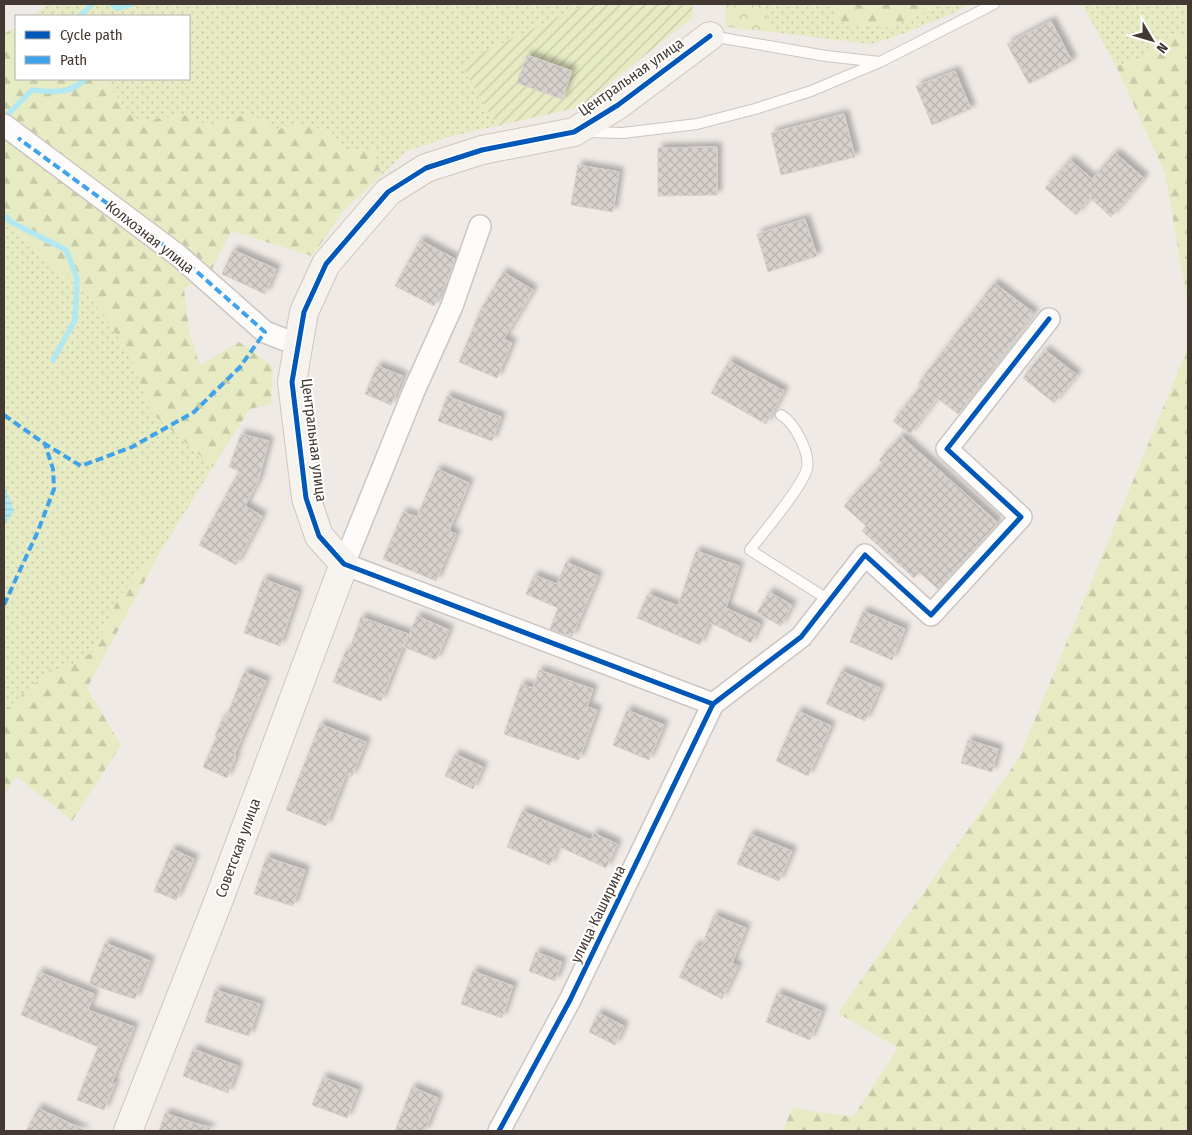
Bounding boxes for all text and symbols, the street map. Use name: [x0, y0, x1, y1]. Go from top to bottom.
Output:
legend: [15, 15, 190, 80]
north arrow: [1127, 15, 1177, 65]
text: Cycle path: [60, 26, 123, 44]
street label: Центральная улица: [575, 34, 687, 120]
text: N: [1153, 39, 1171, 56]
text: Path: [60, 51, 87, 69]
street label: Колхозная улица: [102, 197, 198, 277]
street label: Центральная улица: [297, 377, 331, 503]
street label: Советская улица: [212, 796, 264, 900]
street label: улица Каширина: [567, 862, 629, 966]

